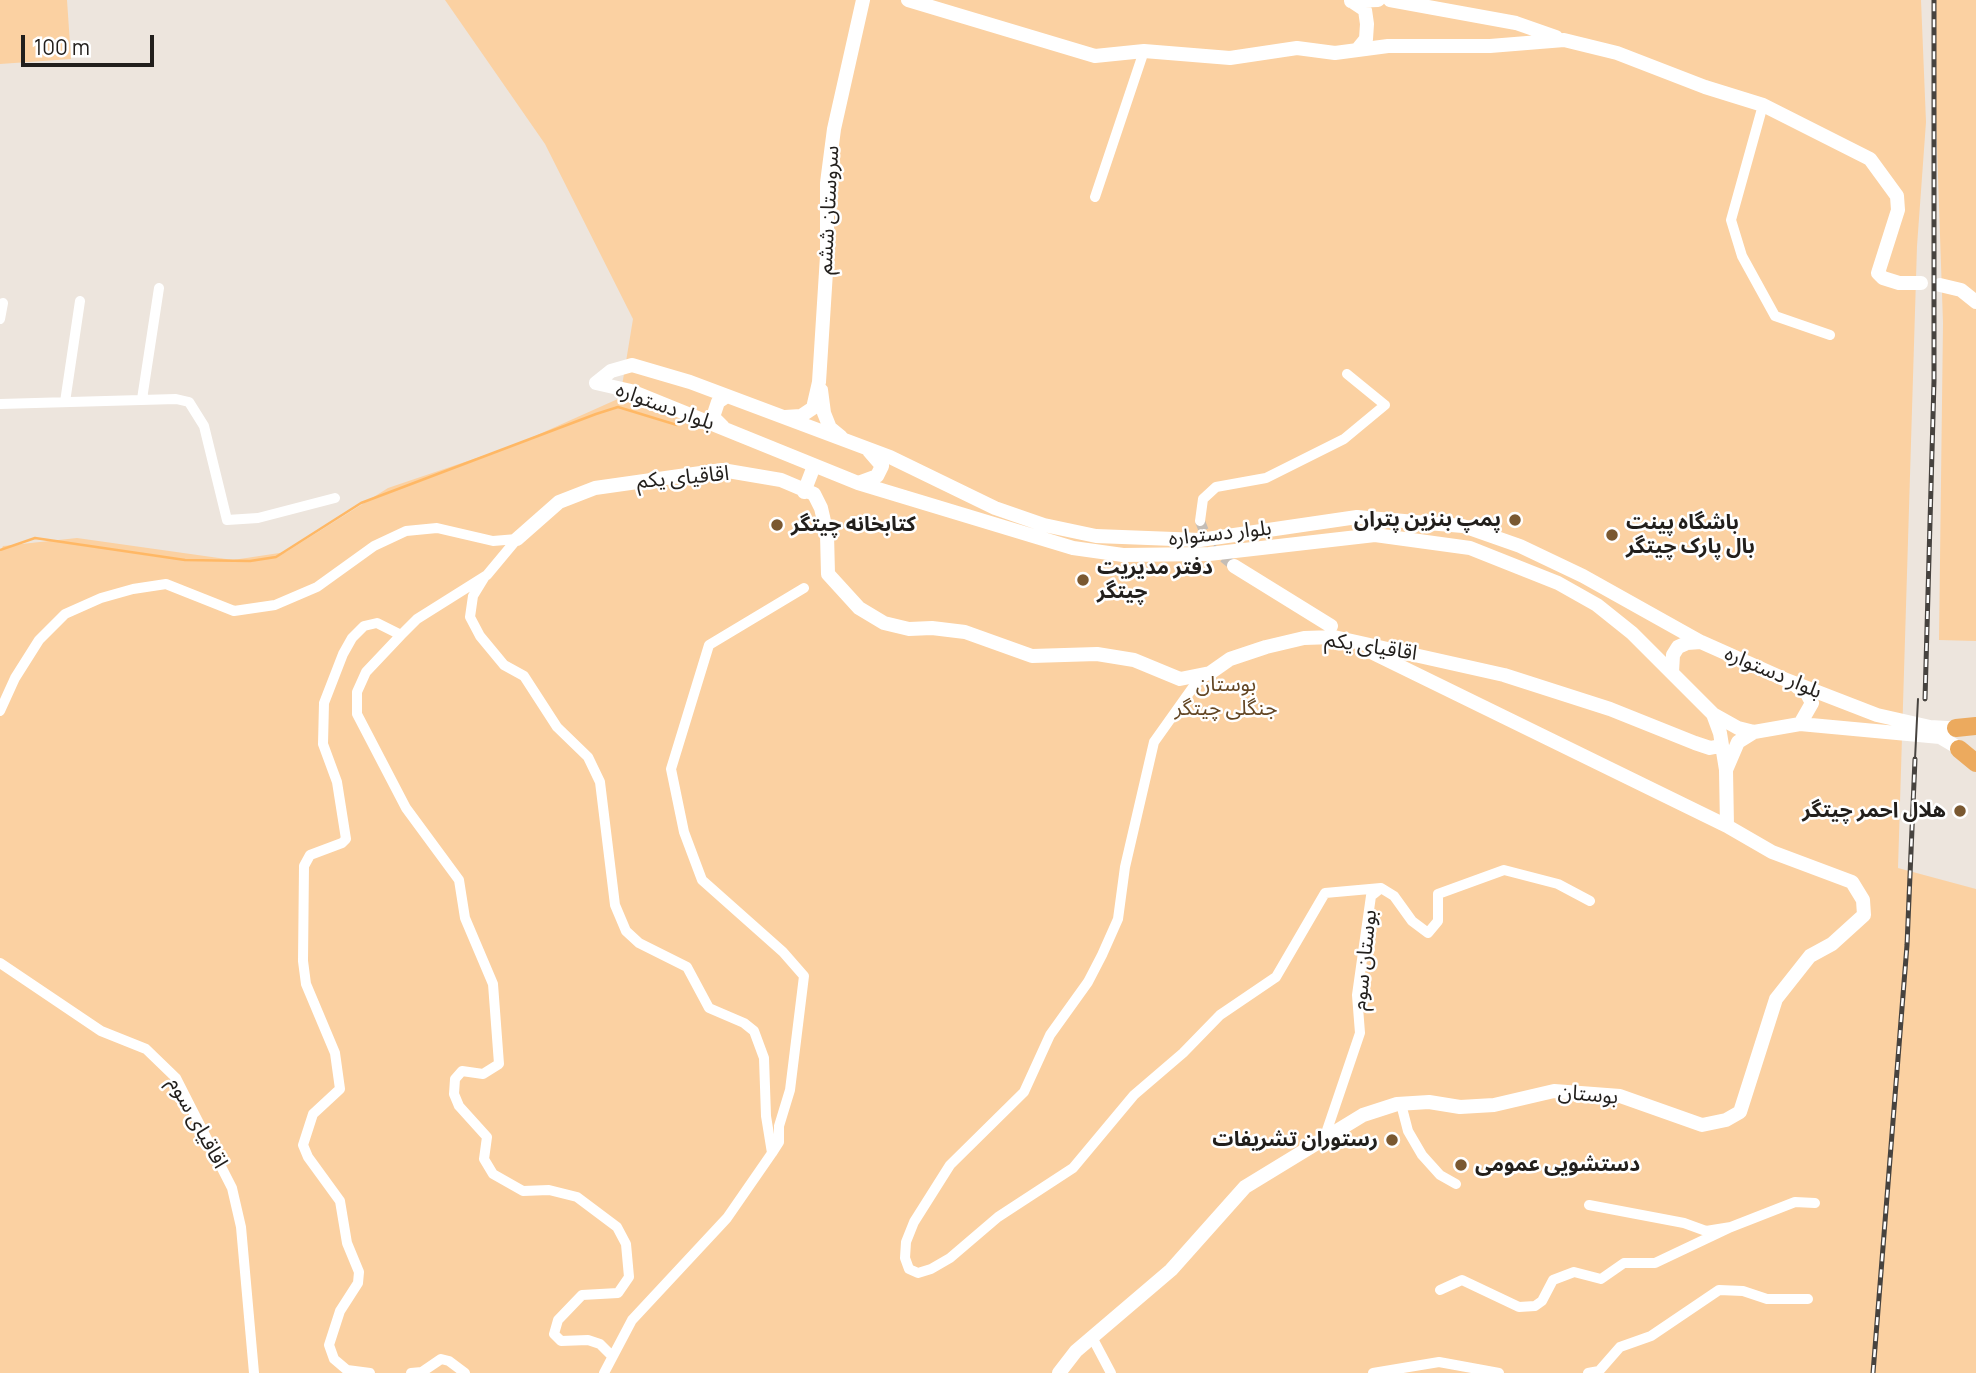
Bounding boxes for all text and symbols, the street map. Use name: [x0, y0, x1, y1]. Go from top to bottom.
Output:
scale bar: [24, 21, 158, 65]
text: 100 m: [34, 33, 90, 61]
street label: سروستان ششم: [813, 145, 845, 275]
street label: بلوار دستواره: [612, 377, 718, 437]
street label: اقاقیای یکم: [636, 461, 730, 495]
place label: پمپ بنزین پتران: [1354, 507, 1501, 533]
place label: باشگاه پینت بال پارک چیتگر: [1626, 510, 1755, 560]
place label: کتابخانه چیتگر: [791, 512, 916, 538]
marker: پمپ بنزین پتران: [1507, 512, 1523, 528]
street label: بلوار دستواره: [1167, 516, 1273, 552]
marker: کتابخانه چیتگر: [769, 517, 785, 533]
marker: باشگاه پینت بال پارک چیتگر: [1604, 527, 1620, 543]
place label: دفتر مدیریت چیتگر: [1097, 555, 1213, 605]
marker: دفتر مدیریت چیتگر: [1075, 572, 1091, 588]
street label: اقاقیای یکم: [1323, 627, 1419, 667]
street label: بلوار دستواره: [1721, 641, 1825, 705]
park label: بوستان جنگلی چیتگر: [1174, 672, 1278, 722]
place label: هلال احمر چیتگر: [1802, 798, 1946, 824]
marker: هلال احمر چیتگر: [1952, 803, 1968, 819]
street label: بوستان سوم: [1347, 908, 1383, 1012]
street label: اقاقیای سوم: [162, 1073, 232, 1173]
street label: بوستان: [1557, 1080, 1619, 1110]
place label: رستوران تشریفات: [1212, 1127, 1378, 1153]
marker: رستوران تشریفات: [1384, 1132, 1400, 1148]
place label: دستشویی عمومی: [1475, 1152, 1640, 1178]
marker: دستشویی عمومی: [1453, 1157, 1469, 1173]

